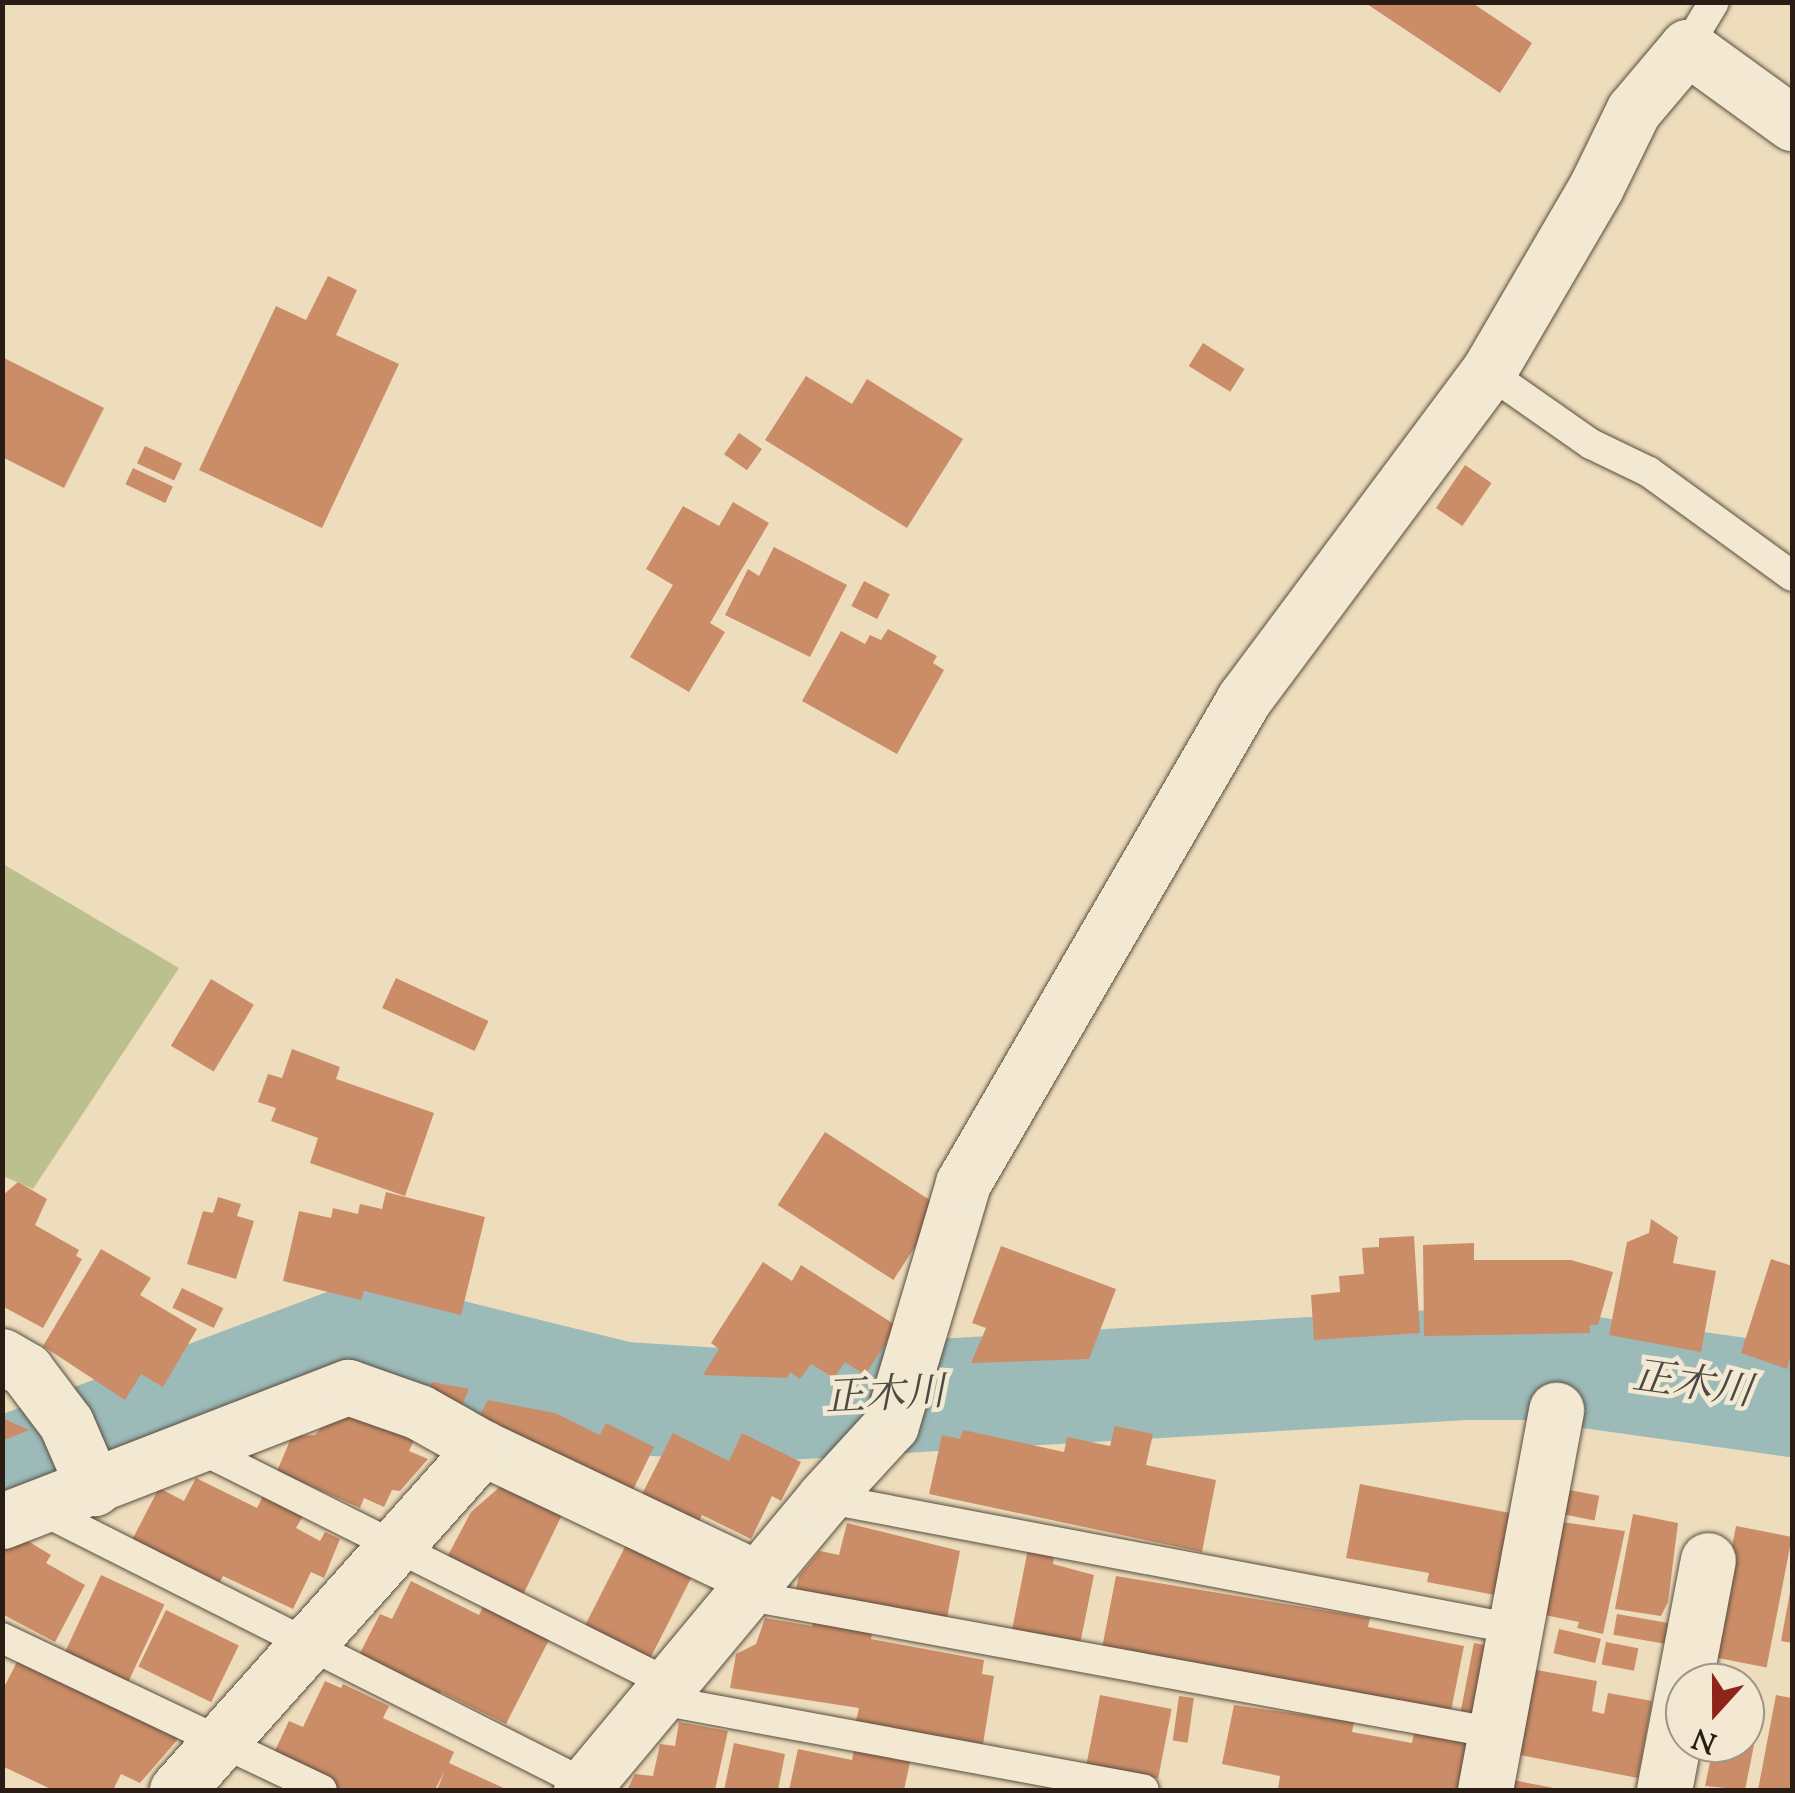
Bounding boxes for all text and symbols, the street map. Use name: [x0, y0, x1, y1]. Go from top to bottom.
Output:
water label: 正木川: [1629, 1355, 1755, 1419]
water label: 正木川: [824, 1371, 946, 1425]
north arrow: [1665, 1663, 1765, 1763]
text: N: [1687, 1716, 1723, 1762]

